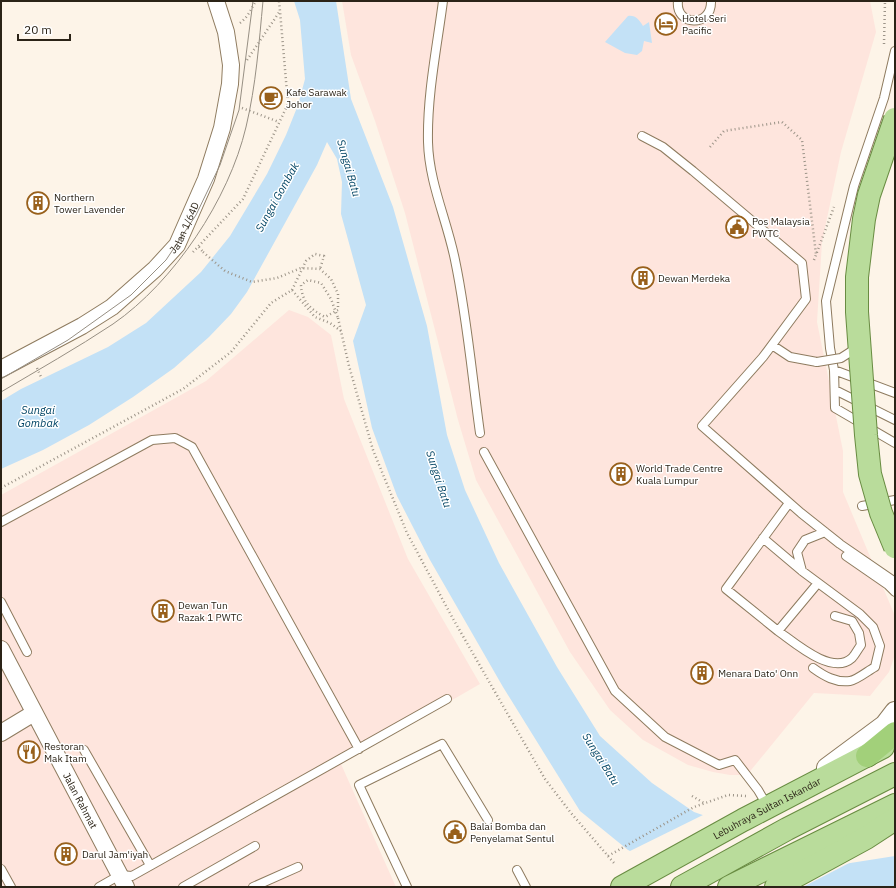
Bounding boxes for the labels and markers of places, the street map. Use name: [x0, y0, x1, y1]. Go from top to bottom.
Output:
hotel icon: Hotel Seri Pacific: [653, 11, 679, 37]
place label: Hotel Seri Pacific: [682, 12, 726, 37]
cafe icon: Kafe Sarawak Johor: [258, 85, 284, 111]
place label: Kafe Sarawak Johor: [286, 86, 348, 111]
building icon: Northern Tower Lavender: [25, 190, 51, 216]
place label: Northern Tower Lavender: [54, 191, 125, 216]
public building icon: Pos Malaysia PWTC: [724, 214, 750, 240]
place label: Pos Malaysia PWTC: [752, 215, 810, 240]
building icon: Dewan Merdeka: [630, 265, 656, 291]
place label: Dewan Merdeka: [658, 272, 731, 285]
building icon: World Trade Centre Kuala Lumpur: [608, 461, 634, 487]
place label: World Trade Centre Kuala Lumpur: [636, 462, 723, 487]
building icon: Dewan Tun Razak 1 PWTC: [150, 598, 176, 624]
place label: Dewan Tun Razak 1 PWTC: [178, 599, 243, 624]
building icon: Menara Dato' Onn: [689, 660, 715, 686]
place label: Menara Dato' Onn: [718, 667, 798, 680]
restaurant icon: Restoran Mak Itam: [16, 739, 42, 765]
place label: Restoran Mak Itam: [44, 740, 87, 765]
public building icon: Balai Bomba dan Penyelamat Sentul: [442, 819, 468, 845]
place label: Balai Bomba dan Penyelamat Sentul: [470, 820, 555, 845]
building icon: Darul Jam'iyah: [53, 841, 79, 867]
place label: Darul Jam'iyah: [82, 848, 148, 861]

